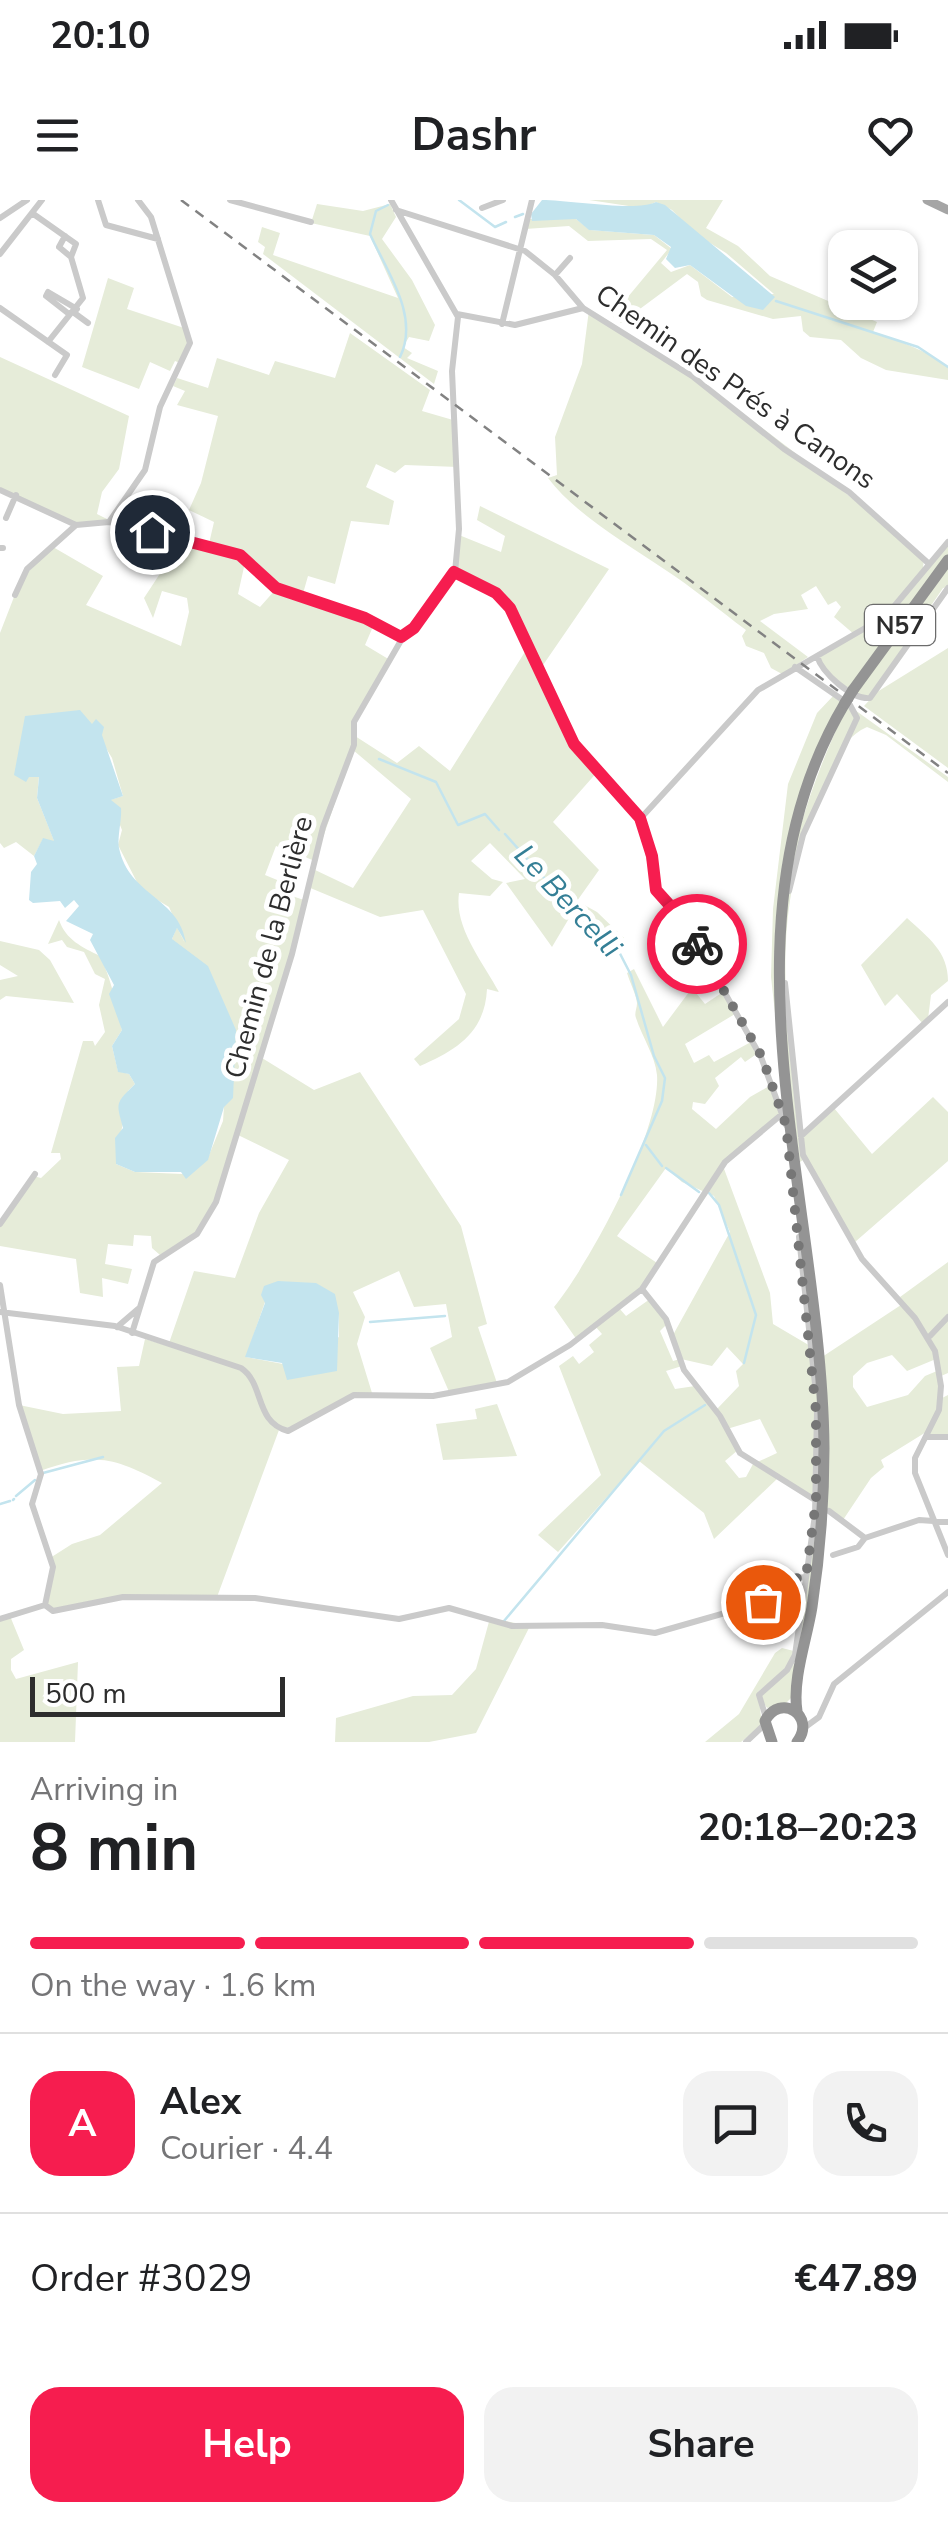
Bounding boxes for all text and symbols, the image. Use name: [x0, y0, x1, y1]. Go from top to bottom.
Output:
text: 20:10: [50, 10, 151, 61]
text: Dashr: [412, 105, 536, 166]
icon: menu: [30, 108, 85, 163]
icon: heart: [863, 108, 918, 163]
map controls: [828, 230, 918, 320]
button: layers: [828, 230, 918, 320]
street label: Chemin des Prés à Canons: [588, 275, 883, 498]
pin: [110, 490, 195, 575]
icon: home: [125, 505, 180, 560]
road number: N57: [865, 605, 935, 645]
street label: Chemin de la Berlière: [216, 812, 322, 1083]
water label: Le Bercelli: [505, 836, 631, 968]
courier: [647, 894, 747, 994]
icon: bike: [670, 917, 725, 972]
pin: [721, 1560, 806, 1645]
icon: bag: [736, 1575, 791, 1630]
scale bar: [30, 1672, 285, 1716]
text: 500 m: [45, 1675, 127, 1713]
text: Arriving in: [30, 1768, 178, 1811]
text: 20:18–20:23: [698, 1802, 918, 1853]
text: 8 min: [30, 1804, 198, 1893]
text: On the way · 1.6 km: [30, 1964, 316, 2007]
button: chat: [683, 2071, 788, 2176]
button: phone: [813, 2071, 918, 2176]
text: Alex: [160, 2076, 241, 2127]
text: A: [68, 2098, 97, 2149]
text: Courier · 4.4: [160, 2127, 333, 2170]
text: Order #3029: [30, 2253, 252, 2304]
text: €47.89: [795, 2253, 918, 2304]
button: Help: [30, 2387, 464, 2502]
button: Share: [484, 2387, 918, 2502]

